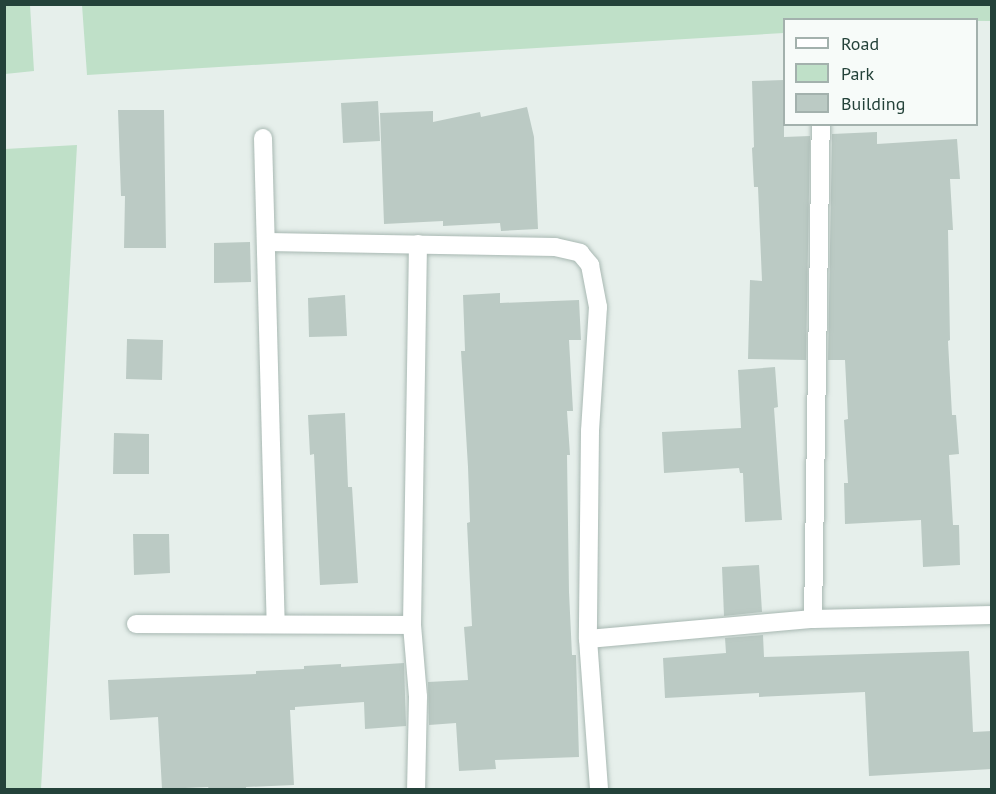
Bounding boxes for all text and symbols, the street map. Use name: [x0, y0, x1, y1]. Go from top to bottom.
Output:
legend: [783, 18, 978, 126]
text: Road: [841, 32, 879, 55]
text: Park: [841, 62, 874, 85]
text: Building: [841, 92, 905, 115]

